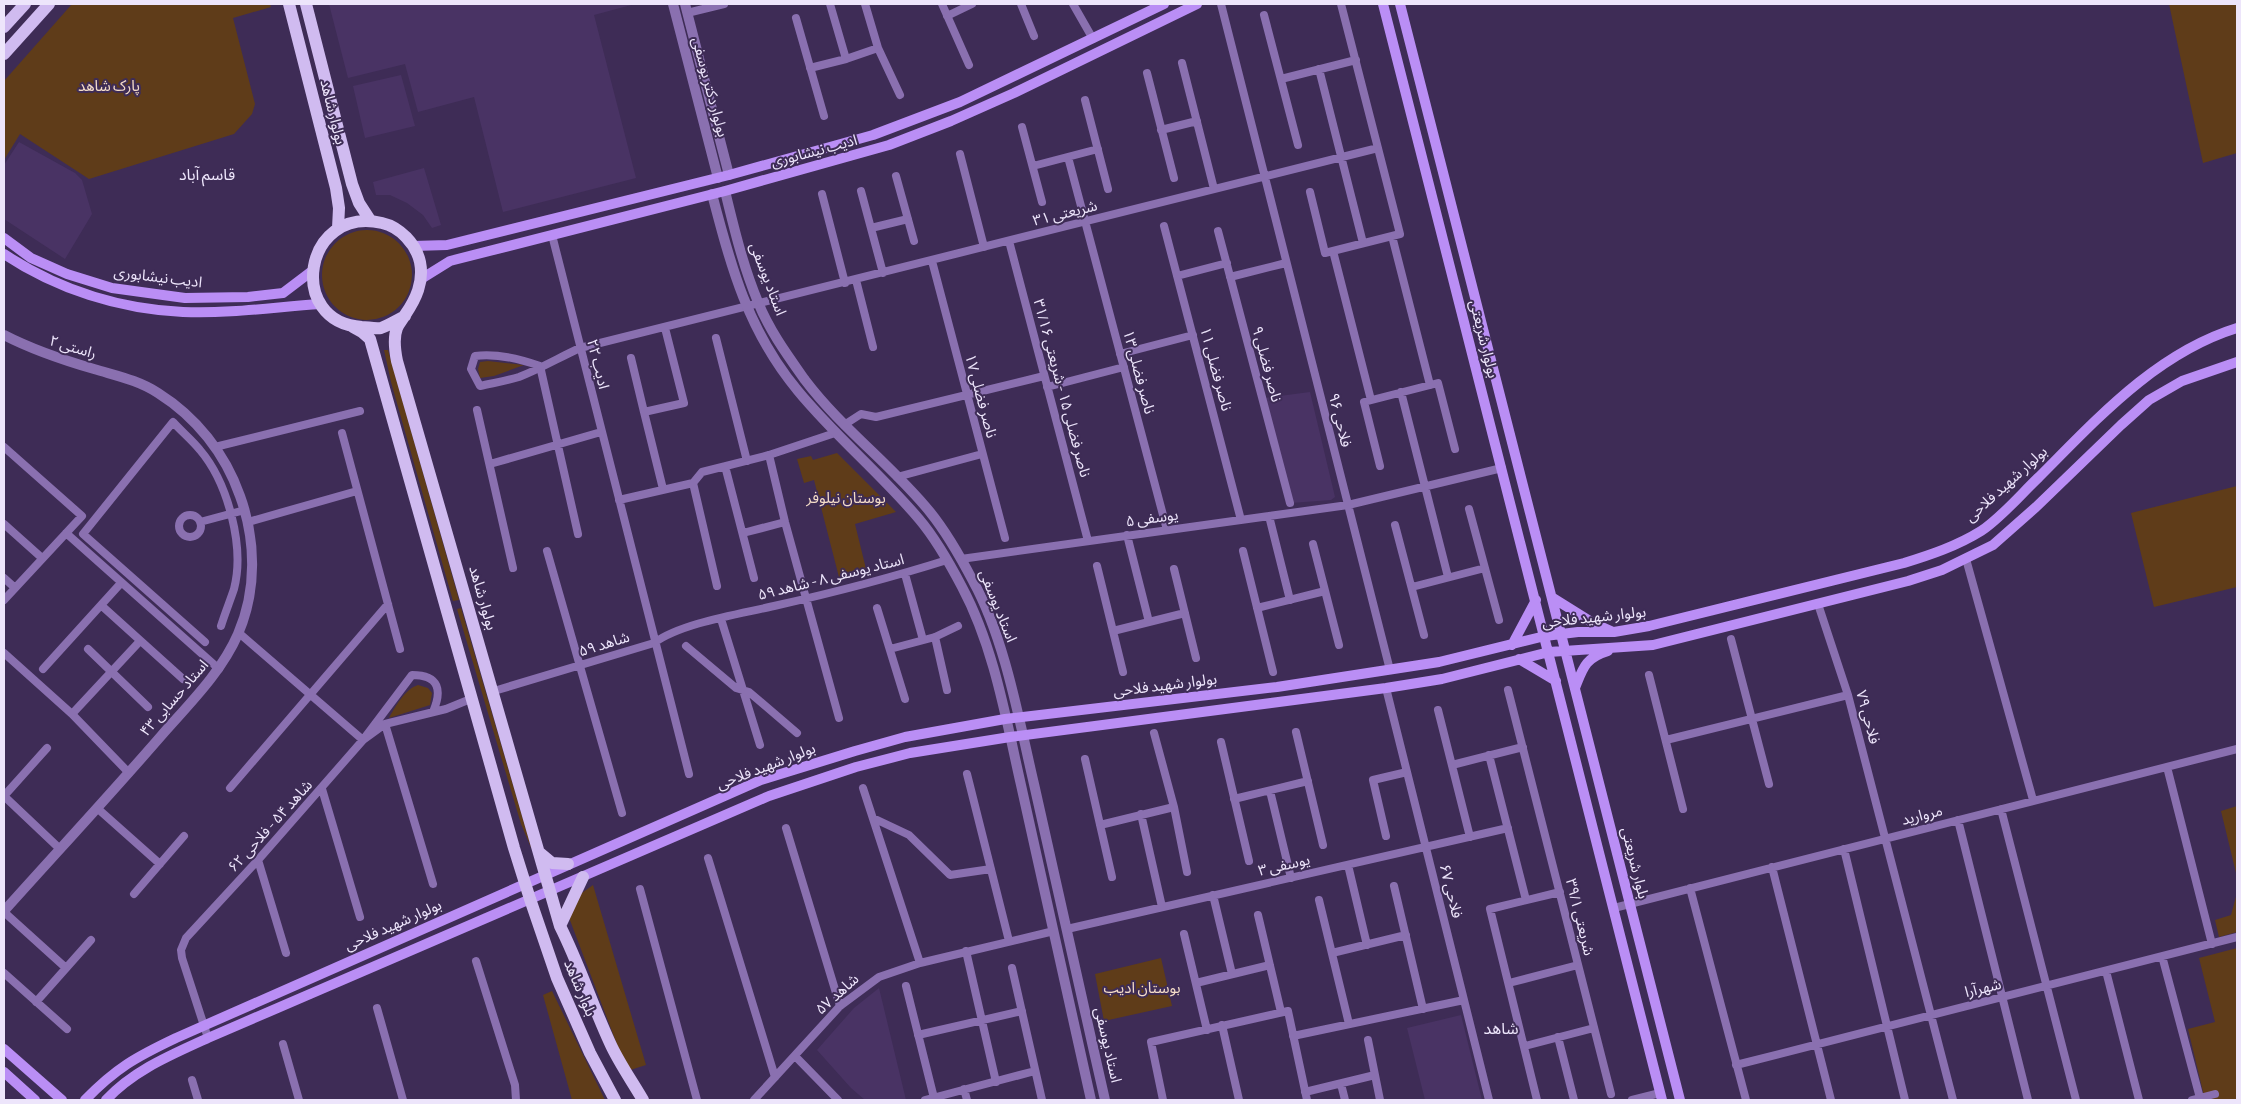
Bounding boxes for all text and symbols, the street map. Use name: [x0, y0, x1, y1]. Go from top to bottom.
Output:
street label: بولوار دکتر یوسفی: [687, 35, 732, 139]
park label: پارک شاهد: [78, 77, 140, 96]
street label: بولوار شاهد: [315, 78, 350, 147]
street label: ادیب نیشابوری: [769, 131, 859, 172]
district label: قاسم آباد: [179, 166, 235, 187]
street label: شریعتی ۳۱: [1031, 196, 1100, 231]
street label: استاد یوسفی: [745, 240, 790, 318]
street label: ادیب نیشابوری: [113, 263, 203, 292]
street label: ناصر فضلی ۱۵ - شریعتی ۳۱/۱۶: [1029, 297, 1094, 479]
street label: بولوار شریعتی: [1465, 298, 1502, 380]
street label: ناصر فضلی ۹: [1247, 324, 1286, 404]
street label: ناصر فضلی ۱۱: [1195, 325, 1236, 413]
street label: ناصر فضلی ۱۳: [1118, 328, 1159, 416]
street label: راستی ۲: [47, 331, 99, 364]
street label: ادیب ۲۲: [582, 337, 613, 391]
street label: ناصر فضلی ۱۷: [960, 352, 1001, 440]
street label: فلاحی ۹۶: [1324, 391, 1355, 449]
street label: بولوار شهید فلاحی: [1961, 442, 2052, 526]
park label: بوستان نیلوفر: [805, 489, 886, 508]
street label: یوسفی ۵: [1125, 505, 1180, 532]
street label: استاد یوسفی ۸ - شاهد ۵۹: [756, 550, 906, 605]
street label: بولوار شاهد: [464, 564, 501, 633]
street label: استاد یوسفی: [974, 567, 1021, 645]
street label: بولوار شهید فلاحی: [1541, 603, 1647, 632]
street label: شاهد ۵۹: [576, 628, 632, 661]
street label: استاد حسابی ۴۳: [136, 656, 213, 741]
street label: بولوار شهید فلاحی: [1112, 670, 1218, 701]
street label: فلاحی ۷۹: [1851, 688, 1884, 746]
street label: بولوار شهید فلاحی: [714, 739, 818, 794]
street label: شاهد ۵۴ - فلاحی ۶۲: [224, 776, 317, 876]
street label: مروارید: [1900, 801, 1945, 830]
street label: بلوار شریعتی: [1616, 825, 1653, 901]
street label: یوسفی ۳: [1256, 850, 1312, 881]
street label: فلاحی ۶۷: [1435, 862, 1466, 920]
street label: شریعتی ۳۹/۱: [1561, 877, 1598, 958]
street label: بولوار شهید فلاحی: [342, 896, 445, 955]
street label: بلوار شاهد: [559, 957, 600, 1019]
street label: شاهد ۵۷: [812, 970, 863, 1019]
street label: شهرآرا: [1963, 975, 2004, 1002]
park label: بوستان ادیب: [1103, 979, 1181, 998]
street label: استاد یوسفی: [1090, 1006, 1125, 1085]
district label: شاهد: [1484, 1020, 1518, 1039]

